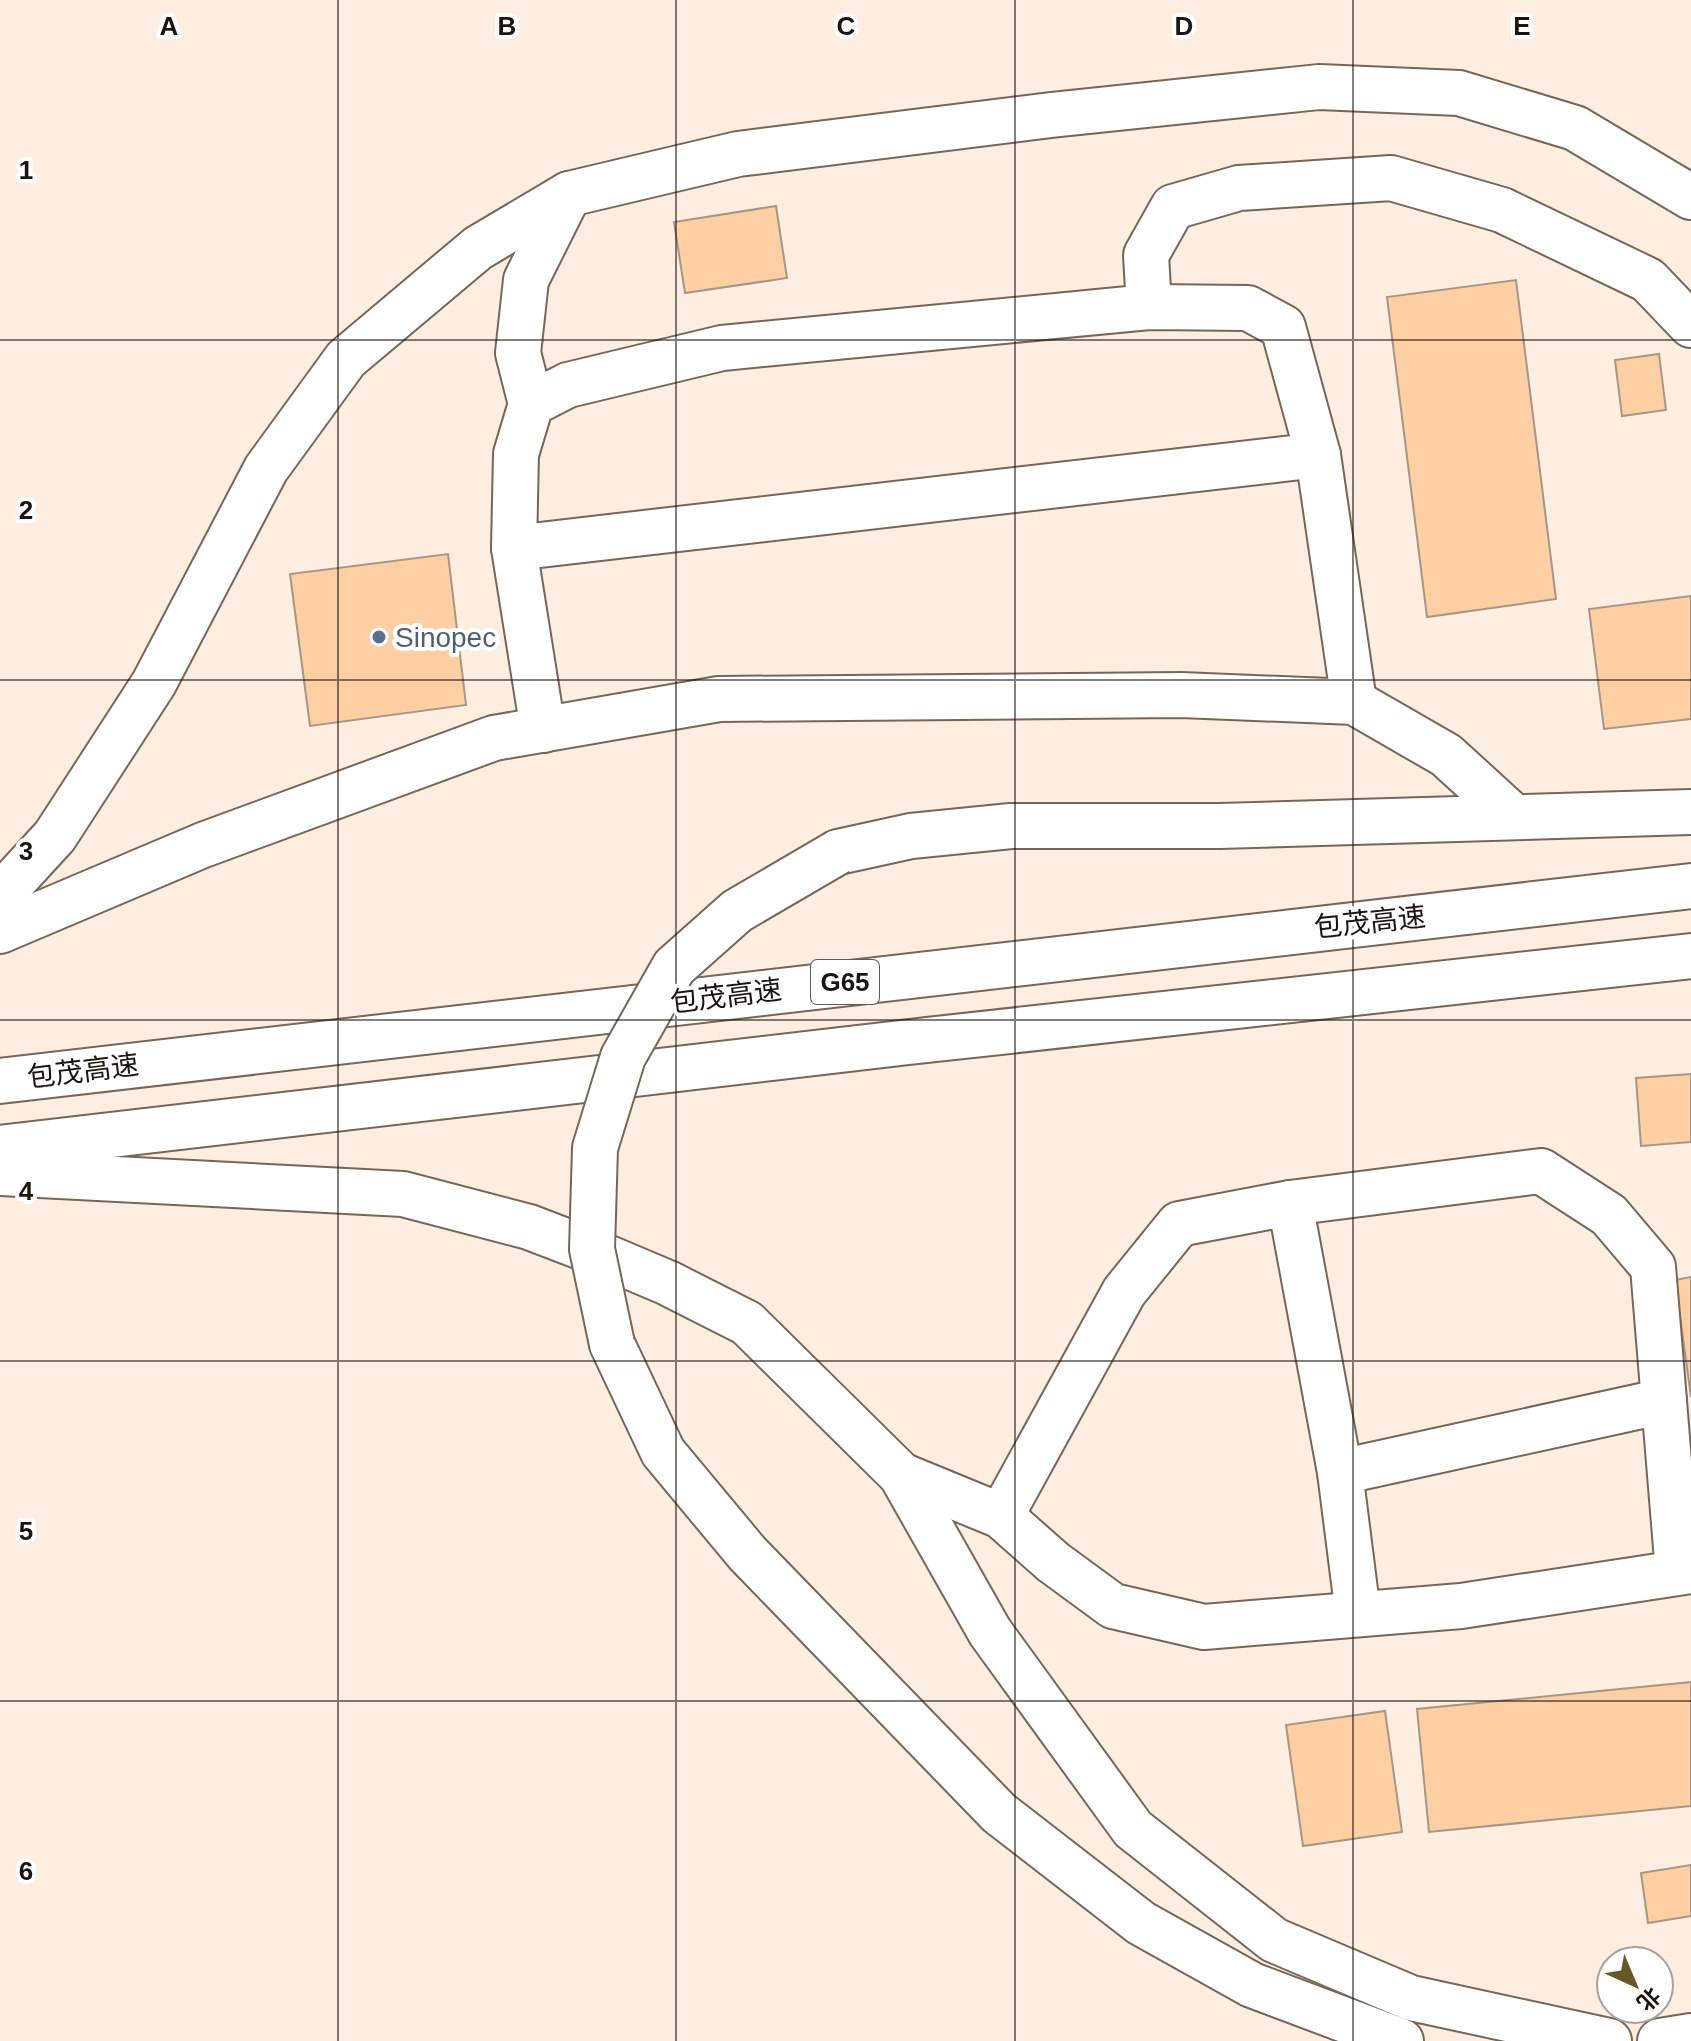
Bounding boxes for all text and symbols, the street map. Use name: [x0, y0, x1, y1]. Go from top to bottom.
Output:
text: A: [160, 11, 179, 41]
text: B: [498, 11, 516, 41]
text: C: [837, 11, 856, 41]
text: D: [1175, 11, 1193, 41]
text: E: [1513, 11, 1531, 41]
text: 1: [19, 155, 33, 185]
text: 2: [19, 495, 33, 525]
place label: Sinopec: [395, 622, 496, 653]
marker: Sinopec: [370, 628, 388, 646]
text: 3: [19, 836, 33, 866]
street label: 包茂高速: [1313, 901, 1427, 943]
road number: G65: [811, 960, 879, 1004]
street label: 包茂高速: [669, 974, 783, 1018]
street label: 包茂高速: [26, 1049, 140, 1093]
text: 4: [19, 1176, 34, 1206]
text: 5: [19, 1516, 33, 1546]
text: 6: [19, 1856, 33, 1886]
north arrow: [1595, 1945, 1675, 2025]
text: 北: [1632, 1982, 1665, 2016]

